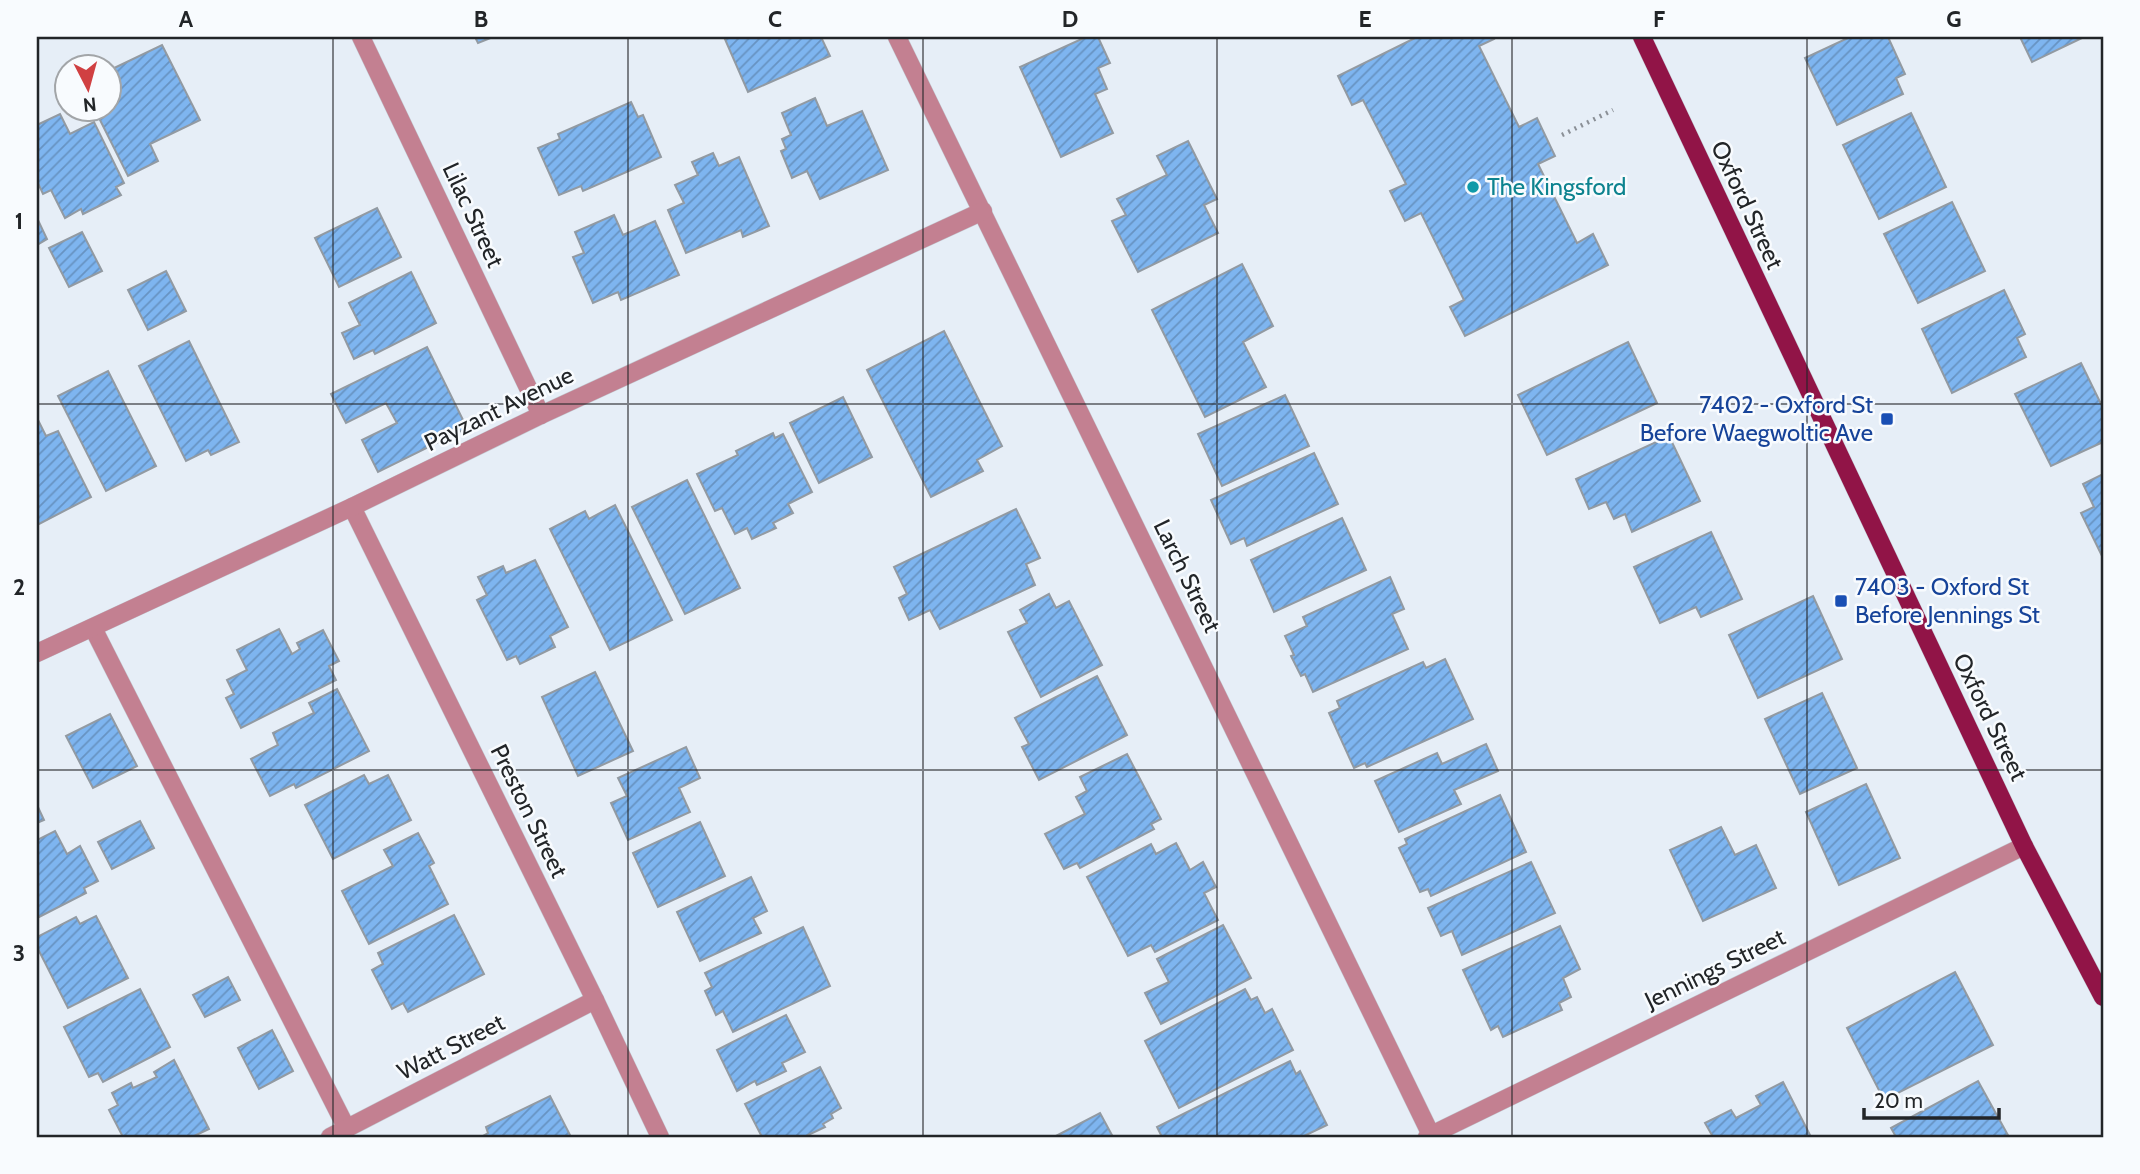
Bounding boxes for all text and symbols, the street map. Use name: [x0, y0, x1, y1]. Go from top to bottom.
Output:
text: A: [179, 5, 194, 33]
text: B: [474, 5, 488, 33]
text: C: [768, 5, 782, 33]
text: D: [1062, 5, 1078, 33]
text: E: [1358, 5, 1372, 33]
text: F: [1653, 5, 1665, 33]
text: G: [1946, 5, 1962, 33]
north arrow: [52, 52, 122, 122]
text: N: [82, 92, 98, 117]
street label: Oxford Street: [1705, 136, 1790, 274]
street label: Lilac Street: [437, 158, 510, 272]
place label: The Kingsford: [1487, 172, 1626, 201]
marker: The Kingsford: [1465, 179, 1481, 195]
text: 1: [15, 207, 23, 235]
street label: Payzant Avenue: [420, 360, 578, 457]
place label: 7402 - Oxford St Before Waegwoltic Ave: [1640, 390, 1873, 447]
marker: 7402 - Oxford St Before Waegwoltic Ave: [1879, 411, 1895, 427]
street label: Larch Street: [1148, 515, 1227, 637]
place label: 7403 - Oxford St Before Jennings St: [1855, 572, 2040, 629]
text: 2: [13, 573, 25, 601]
marker: 7403 - Oxford St Before Jennings St: [1833, 593, 1849, 609]
street label: Oxford Street: [1947, 648, 2034, 785]
street label: Preston Street: [485, 739, 574, 882]
street label: Jennings Street: [1639, 922, 1790, 1015]
text: 3: [13, 939, 25, 967]
street label: Watt Street: [392, 1007, 509, 1086]
scale bar: [1864, 1076, 1998, 1120]
text: 20 m: [1874, 1088, 1923, 1113]

